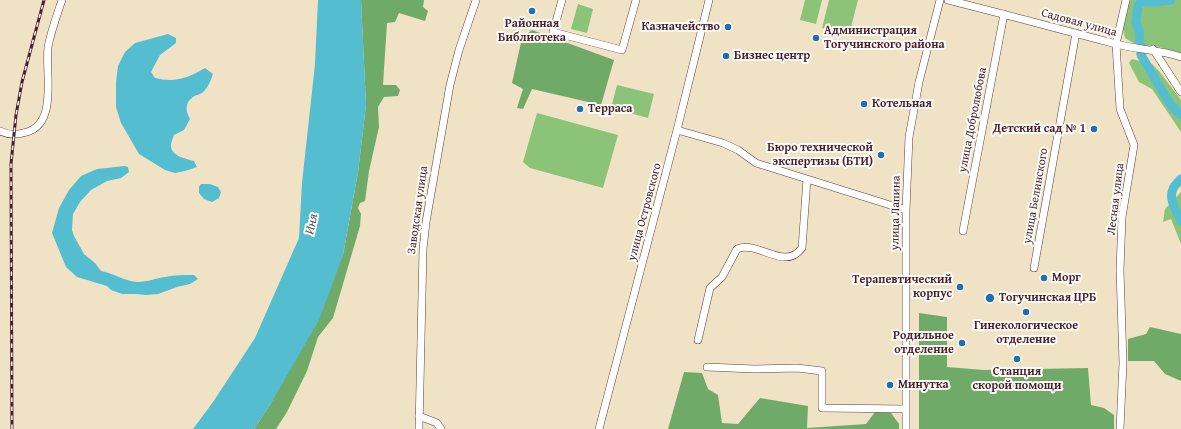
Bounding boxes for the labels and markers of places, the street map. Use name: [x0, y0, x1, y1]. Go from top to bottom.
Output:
marker: Районная Библиотека: [527, 6, 537, 16]
place label: Районная Библиотека: [498, 17, 566, 45]
place label: Казначейство: [641, 20, 720, 34]
marker: Казначейство: [723, 22, 733, 32]
place label: Администрация Тогучинского района: [824, 24, 945, 52]
marker: Администрация Тогучинского района: [811, 33, 821, 43]
place label: Бизнес центр: [734, 49, 810, 63]
marker: Бизнес центр: [721, 51, 731, 61]
place label: Котельная: [872, 97, 932, 111]
marker: Котельная: [859, 99, 869, 109]
place label: Терраса: [588, 102, 632, 116]
marker: Терраса: [575, 104, 585, 114]
place label: Детский сад № 1: [993, 122, 1086, 136]
marker: Детский сад № 1: [1089, 124, 1099, 134]
place label: Бюро технической экспертизы (БТИ): [767, 141, 873, 169]
marker: Бюро технической экспертизы (БТИ): [876, 150, 886, 160]
place label: Морг: [1052, 271, 1081, 285]
place label: Терапевтический корпус: [852, 273, 952, 301]
marker: Морг: [1039, 273, 1049, 283]
marker: Терапевтический корпус: [955, 282, 965, 292]
place label: Тогучинская ЦРБ: [999, 291, 1096, 305]
marker: Тогучинская ЦРБ: [984, 292, 996, 304]
marker: Гинекологическое отделение: [1021, 307, 1031, 317]
place label: Гинекологическое отделение: [974, 319, 1078, 347]
place label: Родильное отделение: [893, 329, 954, 357]
marker: Родильное отделение: [957, 338, 967, 348]
marker: Станция скорой помощи: [1012, 354, 1022, 364]
place label: Станция скорой помощи: [973, 365, 1061, 393]
place label: Минутка: [898, 378, 949, 392]
marker: Минутка: [885, 380, 895, 390]

